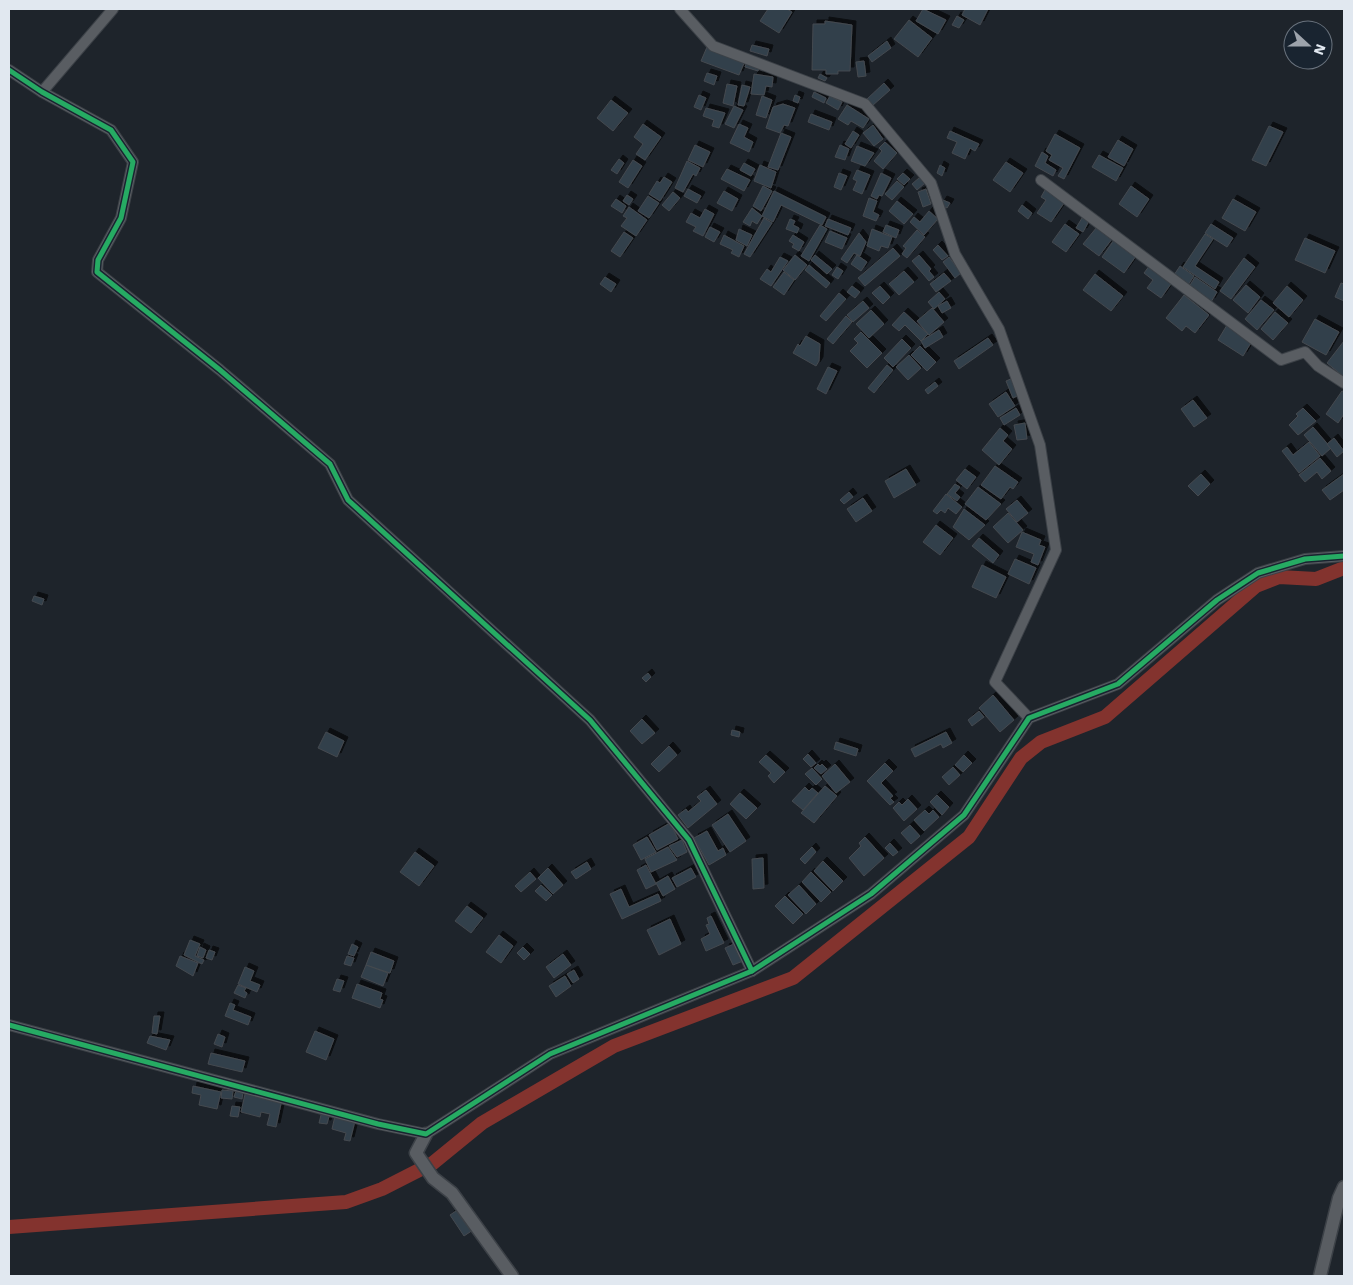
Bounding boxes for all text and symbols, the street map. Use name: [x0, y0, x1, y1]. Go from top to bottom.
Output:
north arrow: [1283, 20, 1333, 70]
text: N: [1311, 42, 1329, 57]

